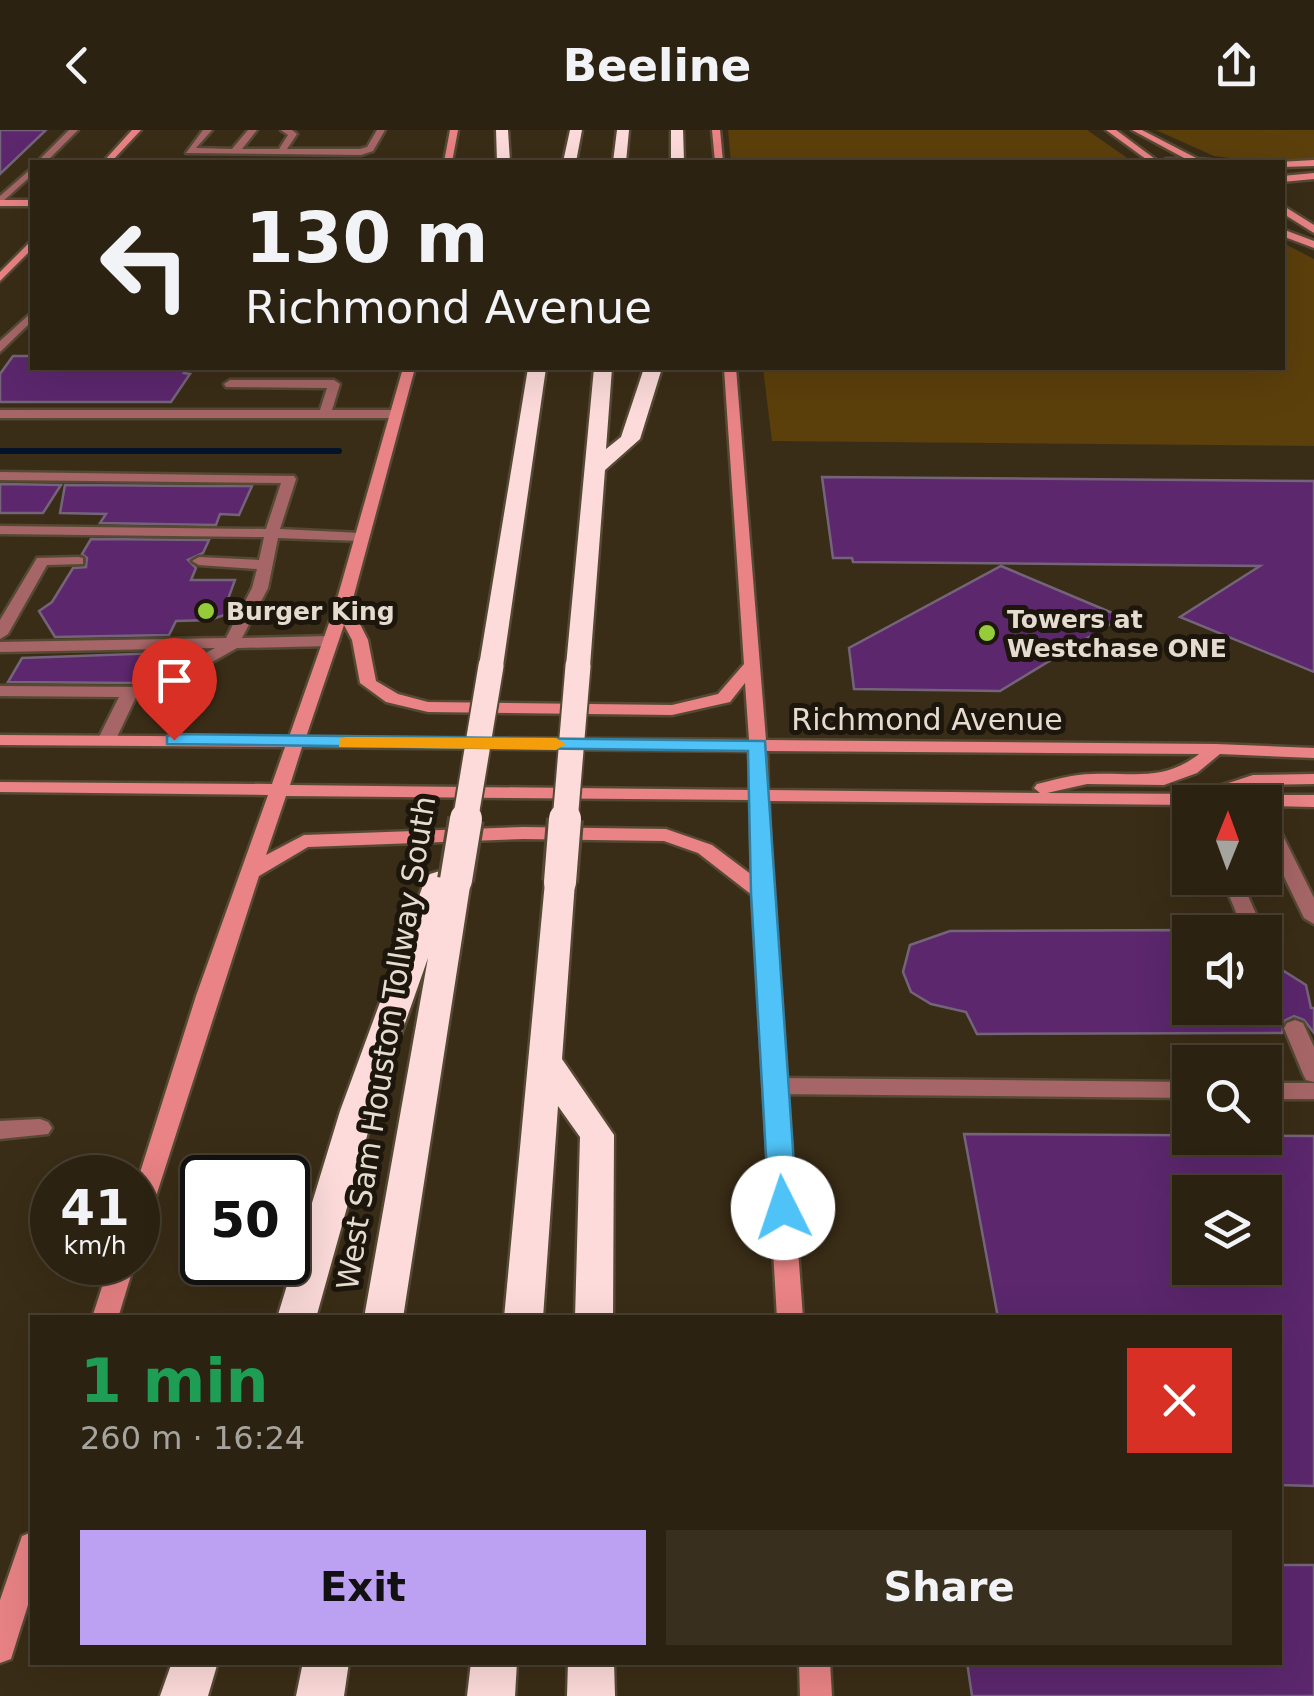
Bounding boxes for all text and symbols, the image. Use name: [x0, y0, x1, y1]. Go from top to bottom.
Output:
icon: back: [50, 38, 105, 93]
icon: share: [1209, 38, 1264, 93]
text: Beeline: [563, 39, 751, 92]
text: 130 m: [245, 197, 488, 279]
icon: left: [80, 200, 210, 330]
text: Richmond Avenue: [245, 281, 652, 334]
place label: Burger King: [226, 597, 395, 626]
marker: Burger King: [195, 600, 217, 622]
place label: Towers at Westchase ONE: [1007, 605, 1227, 663]
marker: Towers at Westchase ONE: [976, 622, 998, 644]
pin: [132, 638, 217, 741]
icon: arrive: [147, 653, 202, 708]
street label: Richmond Avenue: [791, 702, 1063, 737]
north arrow: [1172, 785, 1282, 895]
map controls: [1172, 785, 1282, 1285]
street label: West Sam Houston Tollway South: [330, 794, 442, 1292]
button: sound: [1172, 915, 1282, 1025]
button: search: [1172, 1045, 1282, 1155]
speed limit sign: 50: [180, 1155, 310, 1285]
position arrow: [731, 1156, 835, 1260]
button: layers: [1172, 1175, 1282, 1285]
text: 41: [60, 1179, 130, 1237]
text: km/h: [63, 1231, 127, 1260]
text: 1 min: [80, 1346, 268, 1416]
button: close: [1127, 1348, 1232, 1453]
text: 260 m · 16:24: [80, 1419, 305, 1457]
button: Exit: [80, 1530, 646, 1645]
button: Share: [666, 1530, 1232, 1645]

